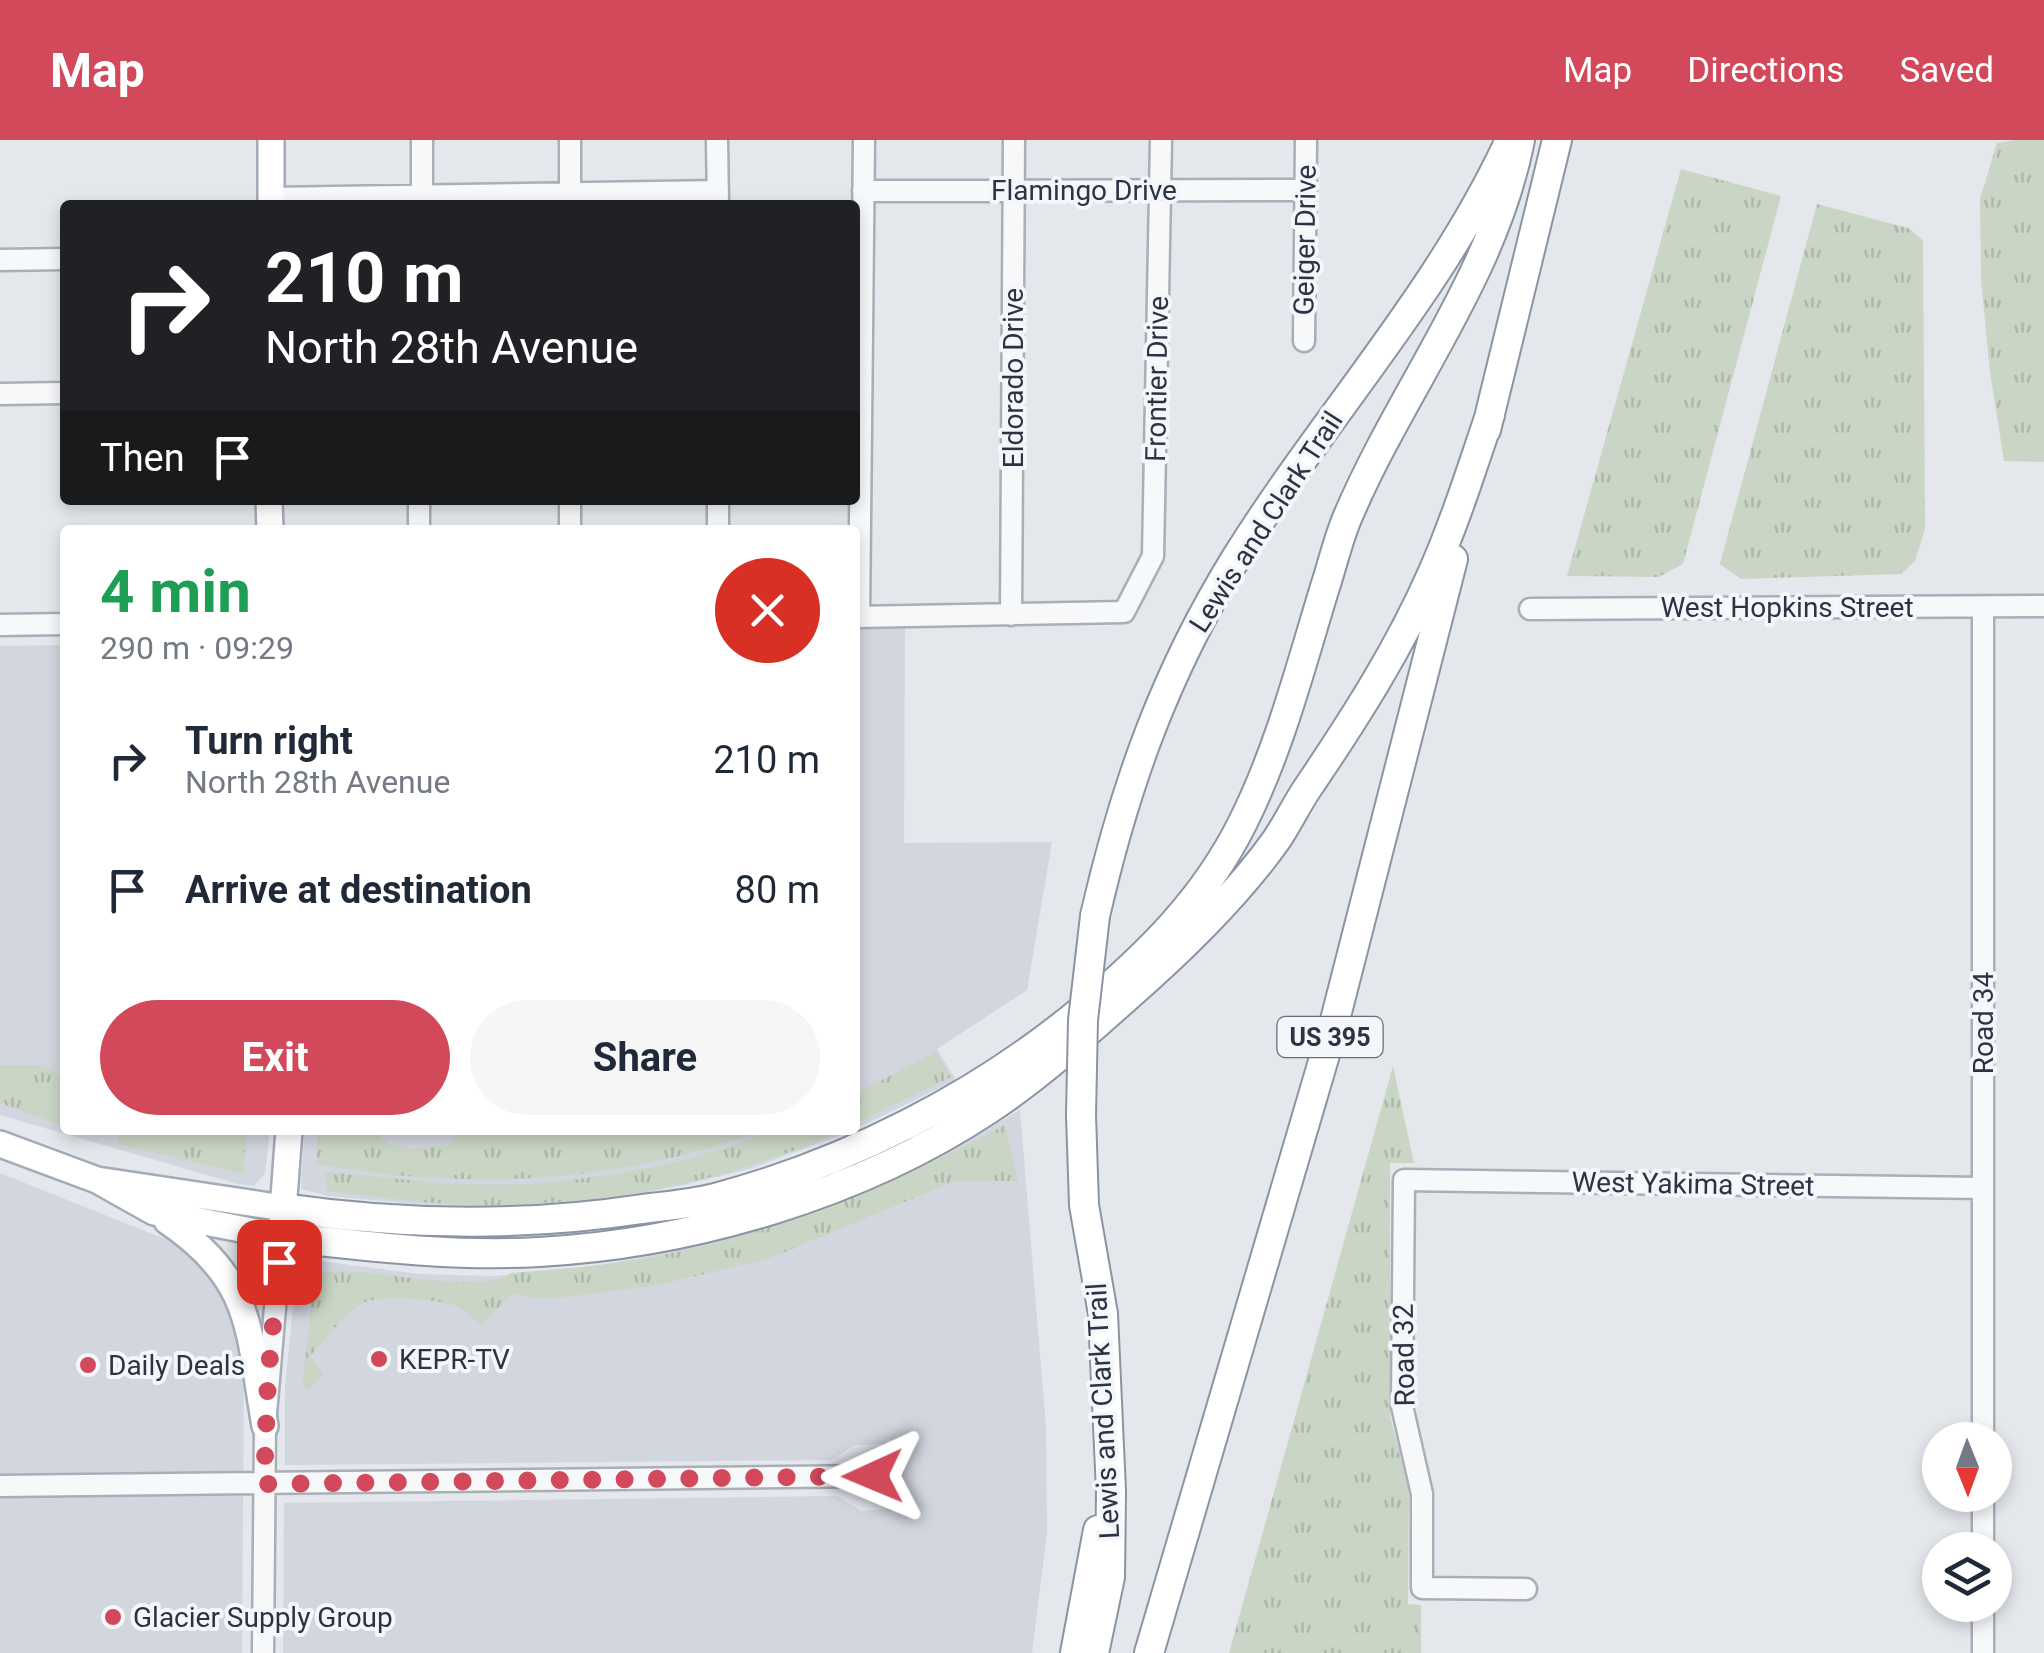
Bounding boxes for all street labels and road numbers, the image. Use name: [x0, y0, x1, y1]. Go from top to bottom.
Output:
street label: Geiger Drive: [1287, 164, 1323, 316]
street label: Flamingo Drive: [991, 174, 1177, 207]
street label: Eldorado Drive: [997, 288, 1030, 468]
street label: Frontier Drive: [1139, 296, 1175, 462]
street label: Lewis and Clark Trail: [1182, 405, 1350, 639]
street label: West Hopkins Street: [1660, 591, 1914, 624]
street label: Road 34: [1967, 971, 2000, 1074]
road number: US 395: [1278, 1017, 1382, 1057]
street label: West Yakima Street: [1571, 1165, 1815, 1203]
street label: Lewis and Clark Trail: [1080, 1282, 1126, 1540]
street label: Road 32: [1387, 1303, 1421, 1407]

